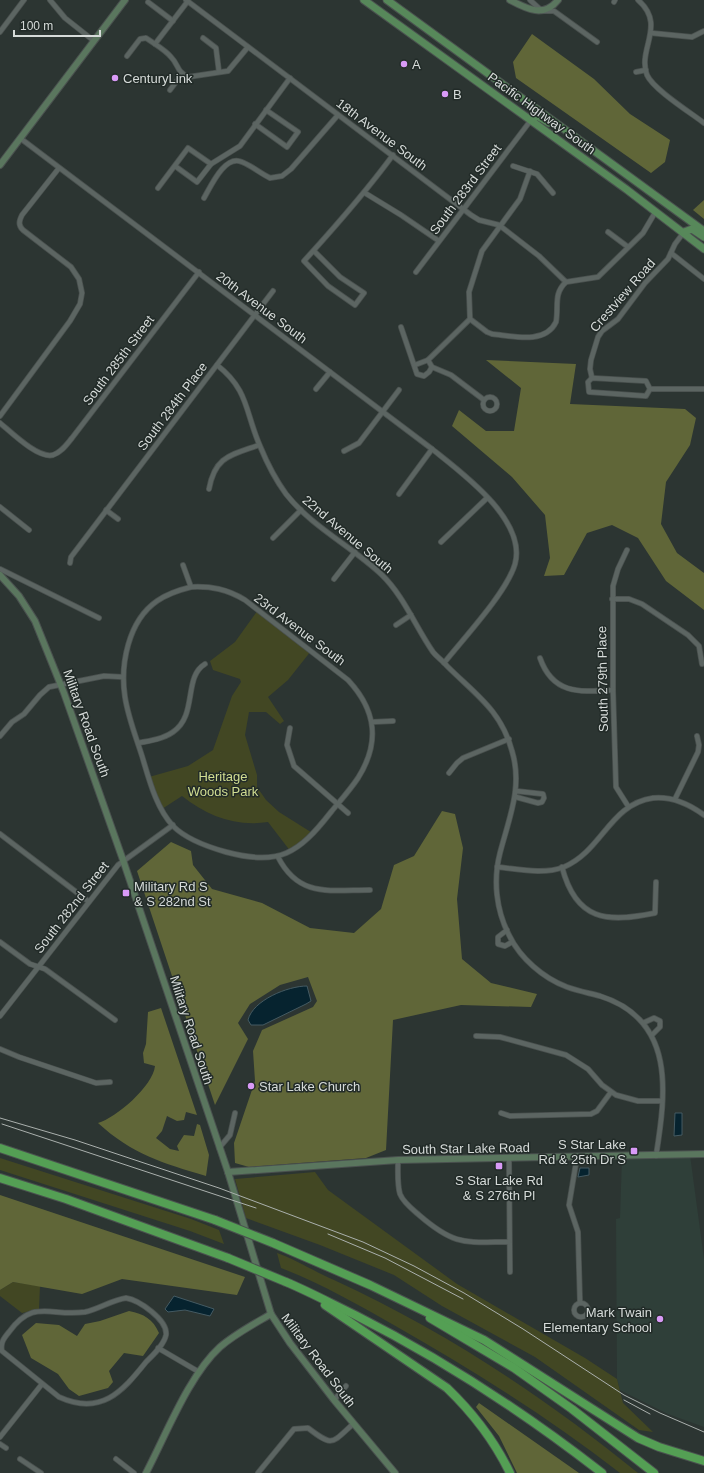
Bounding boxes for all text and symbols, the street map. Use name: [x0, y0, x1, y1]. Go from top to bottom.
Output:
scale bar: [14, 12, 100, 38]
text: 100 m: [20, 19, 53, 33]
place label: A: [412, 57, 421, 72]
marker: A: [399, 59, 409, 69]
street label: Pacific Highway South: [485, 69, 598, 157]
place label: CenturyLink: [123, 71, 193, 86]
marker: CenturyLink: [110, 73, 120, 83]
place label: B: [453, 87, 462, 102]
marker: B: [440, 89, 450, 99]
street label: 18th Avenue South: [333, 95, 430, 173]
street label: South 283rd Street: [427, 141, 504, 237]
street label: Crestview Road: [587, 256, 658, 335]
street label: 20th Avenue South: [213, 268, 310, 346]
street label: South 285th Street: [80, 312, 157, 408]
street label: South 284th Place: [134, 359, 210, 453]
street label: 22nd Avenue South: [299, 492, 396, 577]
street label: 23rd Avenue South: [251, 590, 348, 669]
street label: South 279th Place: [594, 626, 611, 732]
street label: Military Road South: [60, 667, 113, 779]
park label: Heritage Woods Park: [188, 769, 259, 799]
street label: South 282nd Street: [31, 858, 112, 956]
place label: Military Rd S & S 282nd St: [134, 879, 211, 909]
marker: Military Rd S & S 282nd St: [121, 888, 131, 898]
street label: Military Road South: [167, 974, 216, 1086]
place label: Star Lake Church: [259, 1079, 360, 1094]
marker: Star Lake Church: [246, 1081, 256, 1091]
place label: S Star Lake Rd & 25th Dr S: [539, 1137, 626, 1167]
street label: South Star Lake Road: [402, 1140, 530, 1157]
marker: S Star Lake Rd & 25th Dr S: [629, 1146, 639, 1156]
marker: S Star Lake Rd & S 276th Pl: [494, 1161, 504, 1171]
place label: S Star Lake Rd & S 276th Pl: [455, 1173, 543, 1203]
place label: Mark Twain Elementary School: [543, 1305, 652, 1335]
street label: Military Road South: [278, 1310, 359, 1410]
marker: Mark Twain Elementary School: [655, 1314, 665, 1324]

